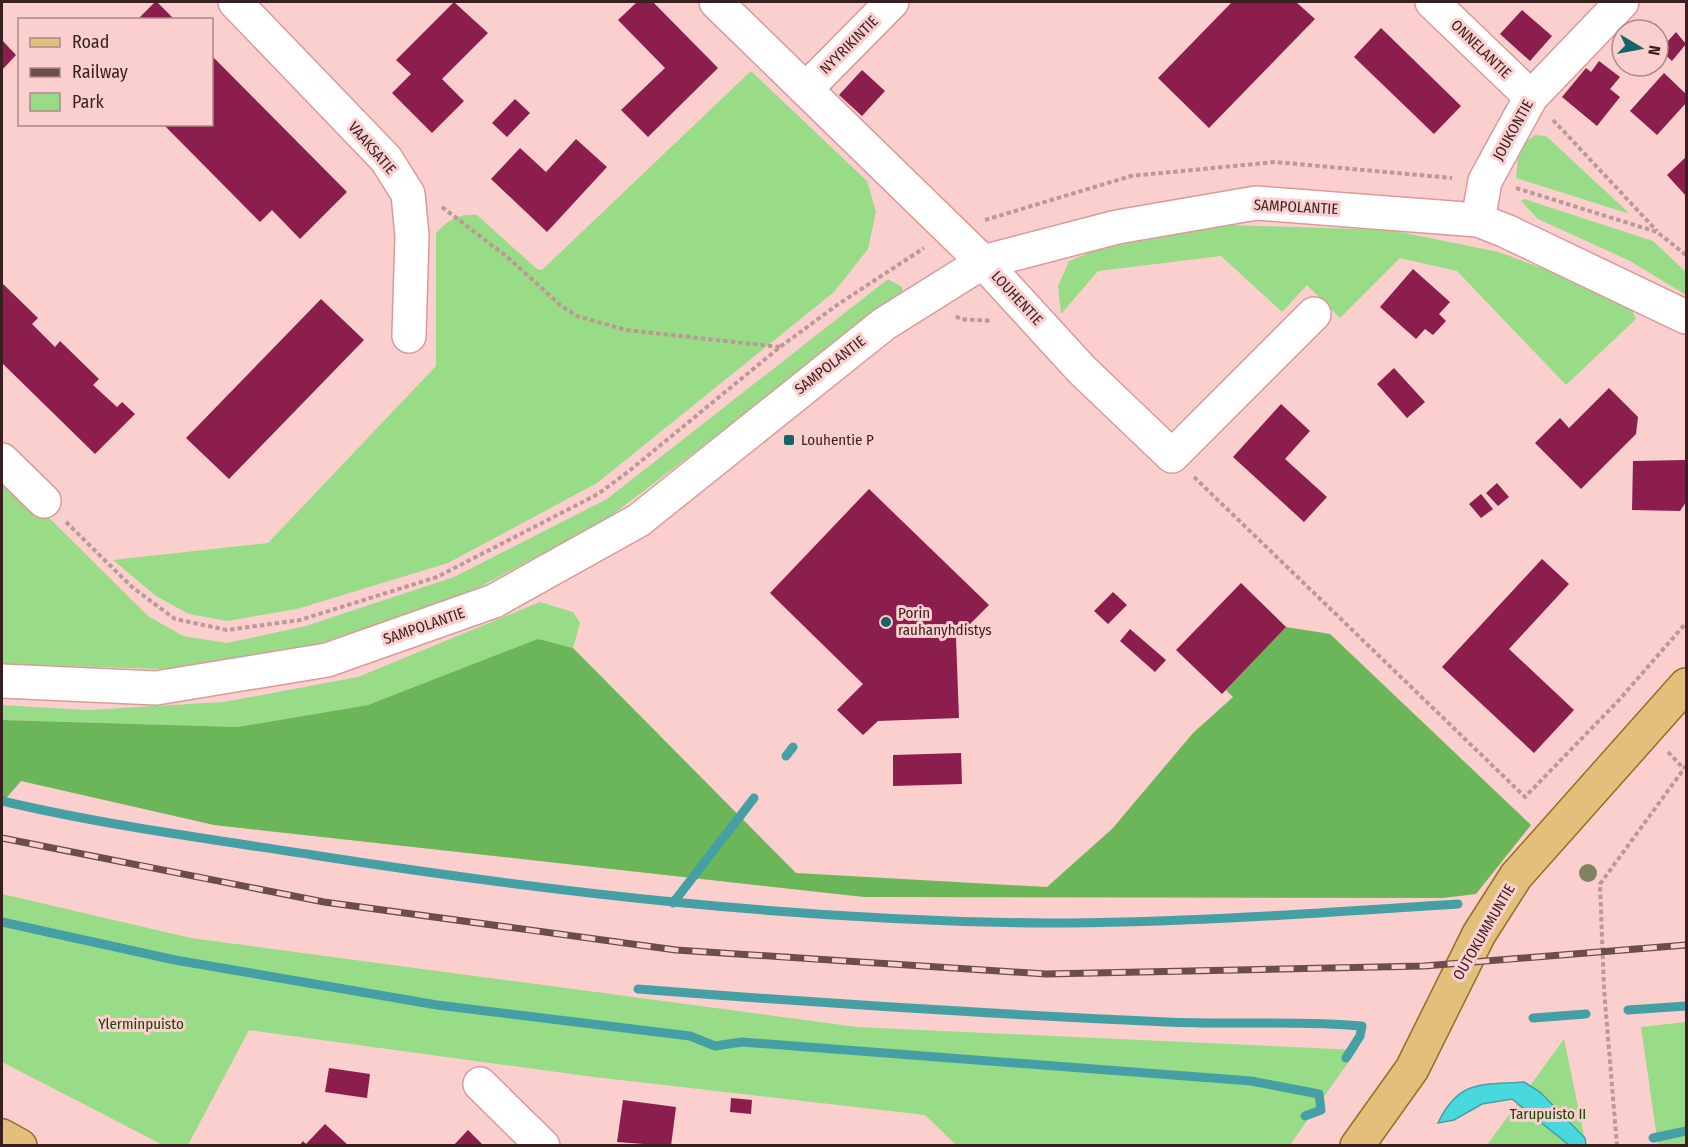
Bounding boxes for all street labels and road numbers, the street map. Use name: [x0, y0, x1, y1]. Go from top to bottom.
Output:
street label: NYYRIKINTIE: [816, 12, 882, 78]
street label: ONNELANTIE: [1447, 16, 1515, 82]
street label: JOUKONTIE: [1489, 97, 1537, 163]
street label: VAAKSATIE: [344, 118, 400, 178]
street label: SAMPOLANTIE: [1253, 196, 1339, 218]
street label: LOUHENTIE: [987, 267, 1047, 329]
street label: SAMPOLANTIE: [791, 332, 869, 398]
street label: SAMPOLANTIE: [381, 604, 467, 648]
street label: OUTOKUMMUNTIE: [1449, 881, 1519, 983]

